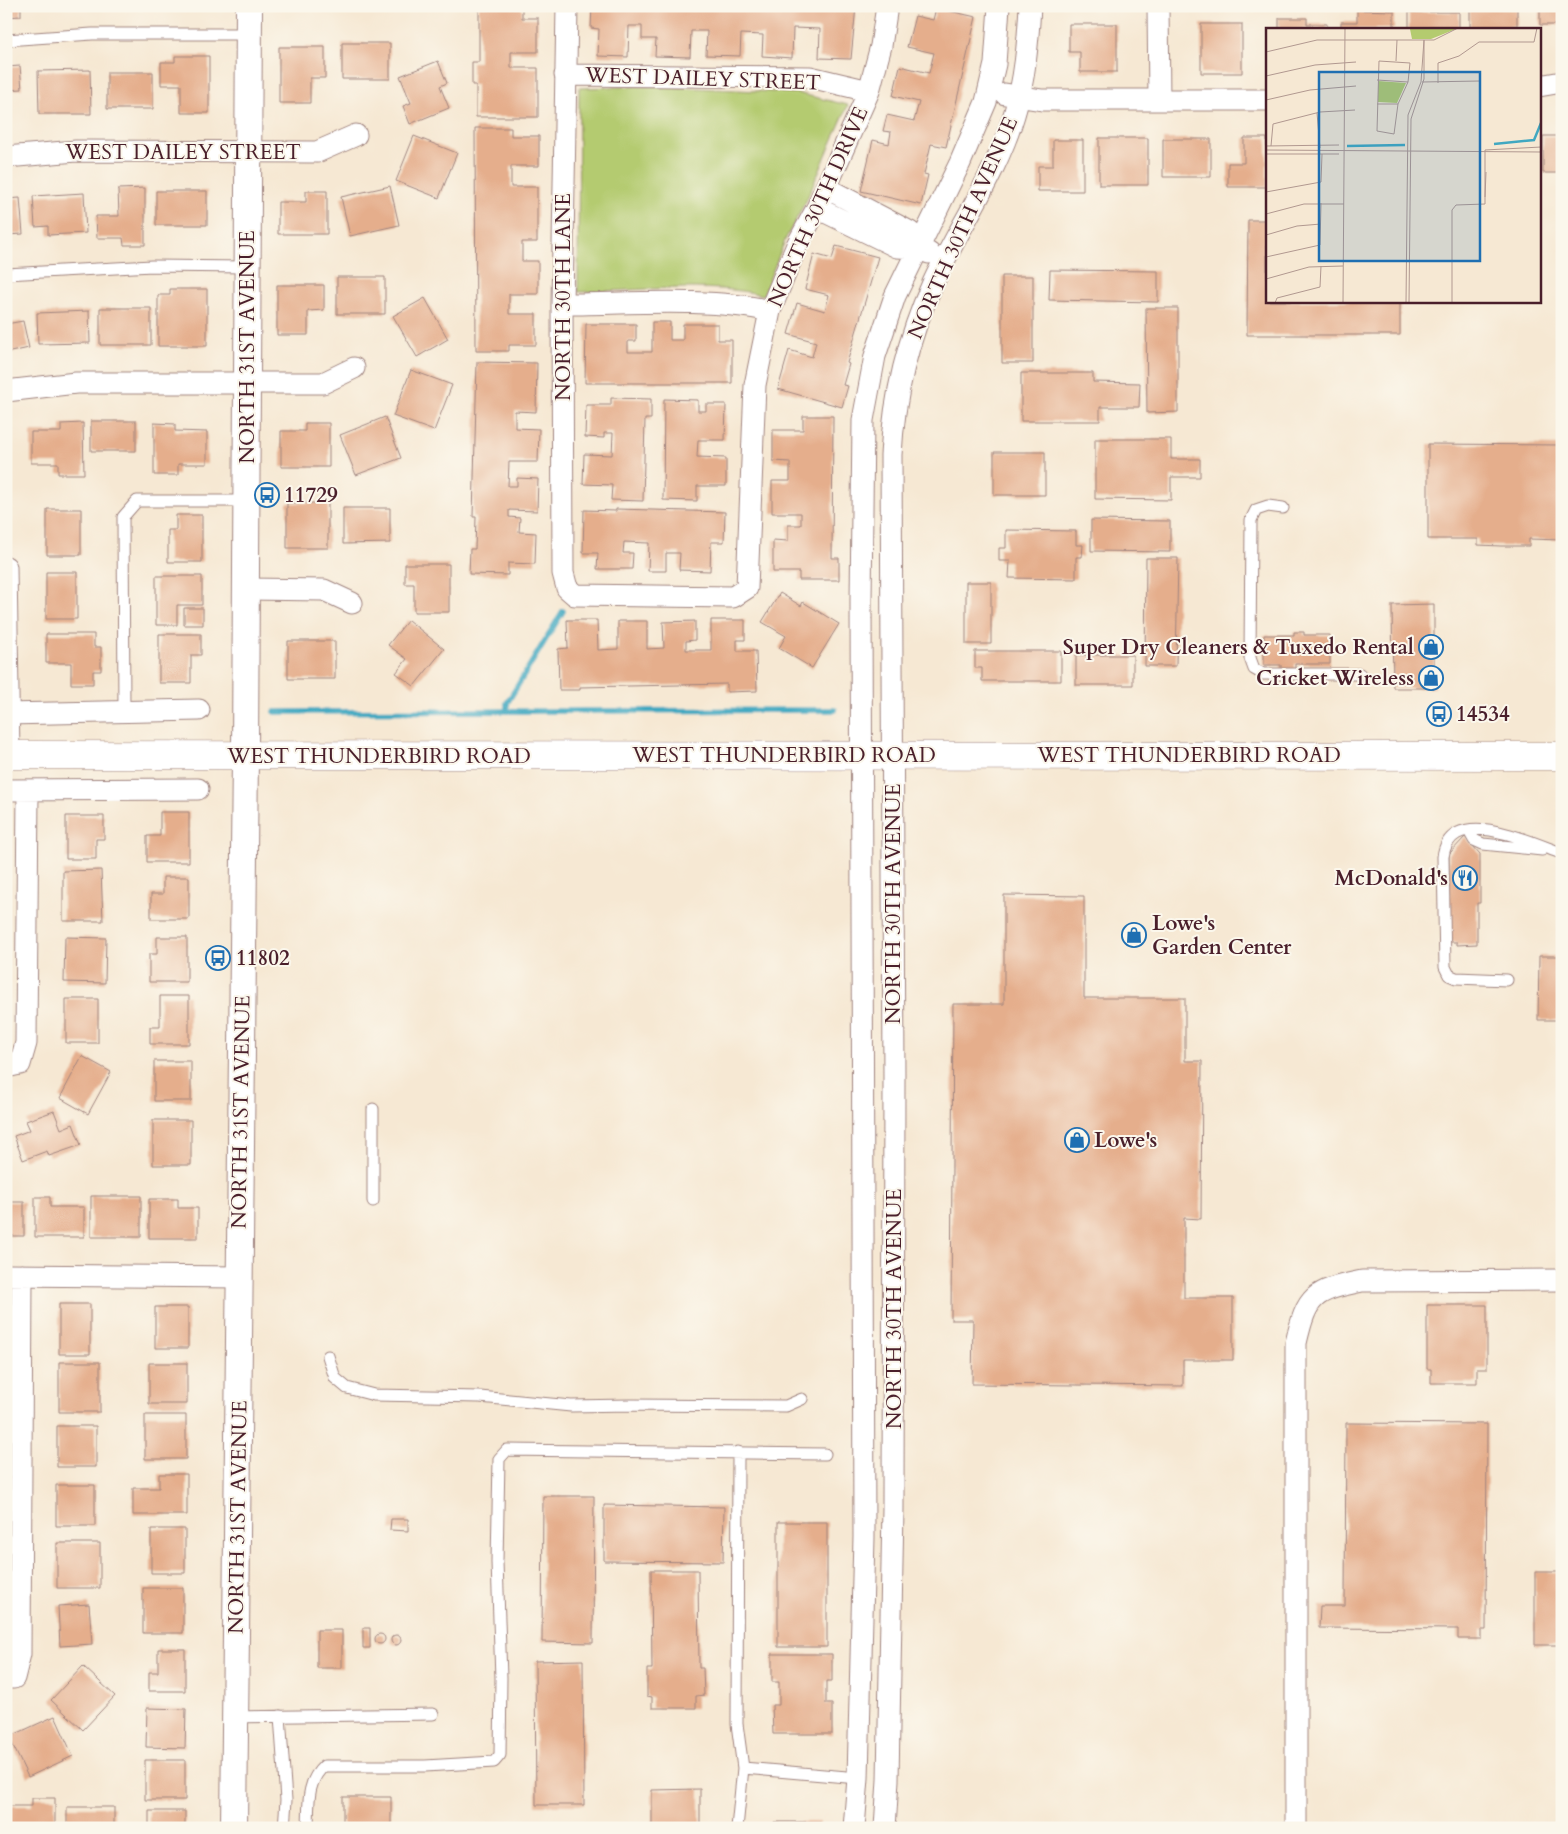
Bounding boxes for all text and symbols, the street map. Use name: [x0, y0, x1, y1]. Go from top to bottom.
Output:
inset map: [1266, 28, 1540, 302]
street label: WEST DAILEY STREET: [584, 60, 821, 98]
street label: NORTH 30TH DRIVE: [761, 102, 875, 312]
street label: NORTH 30TH AVENUE: [901, 112, 1025, 344]
street label: WEST DAILEY STREET: [64, 138, 301, 167]
street label: NORTH 30TH LANE: [549, 193, 578, 401]
street label: NORTH 31ST AVENUE: [233, 230, 262, 464]
place label: 11729: [284, 481, 338, 510]
bus stop icon: 11729: [254, 482, 280, 508]
place label: Super Dry Cleaners & Tuxedo Rental: [1063, 633, 1414, 662]
shop icon: Super Dry Cleaners & Tuxedo Rental: [1418, 634, 1444, 660]
place label: Cricket Wireless: [1256, 664, 1414, 693]
shop icon: Cricket Wireless: [1418, 665, 1444, 691]
place label: 14534: [1456, 700, 1510, 729]
bus stop icon: 14534: [1426, 701, 1452, 727]
street label: WEST THUNDERBIRD ROAD: [631, 741, 936, 770]
street label: WEST THUNDERBIRD ROAD: [1036, 741, 1341, 770]
street label: WEST THUNDERBIRD ROAD: [226, 742, 531, 771]
street label: NORTH 30TH AVENUE: [879, 784, 908, 1024]
place label: McDonald's: [1334, 864, 1448, 893]
restaurant icon: McDonald's: [1452, 865, 1478, 891]
place label: Lowe's Garden Center: [1152, 909, 1292, 962]
shop icon: Lowe's Garden Center: [1121, 922, 1147, 948]
place label: 11802: [236, 944, 290, 973]
bus stop icon: 11802: [205, 945, 231, 971]
street label: NORTH 31ST AVENUE: [224, 995, 258, 1229]
place label: Lowe's: [1094, 1126, 1157, 1155]
shop icon: Lowe's: [1064, 1127, 1090, 1153]
street label: NORTH 30TH AVENUE: [880, 1189, 909, 1429]
street label: NORTH 31ST AVENUE: [221, 1400, 255, 1634]

